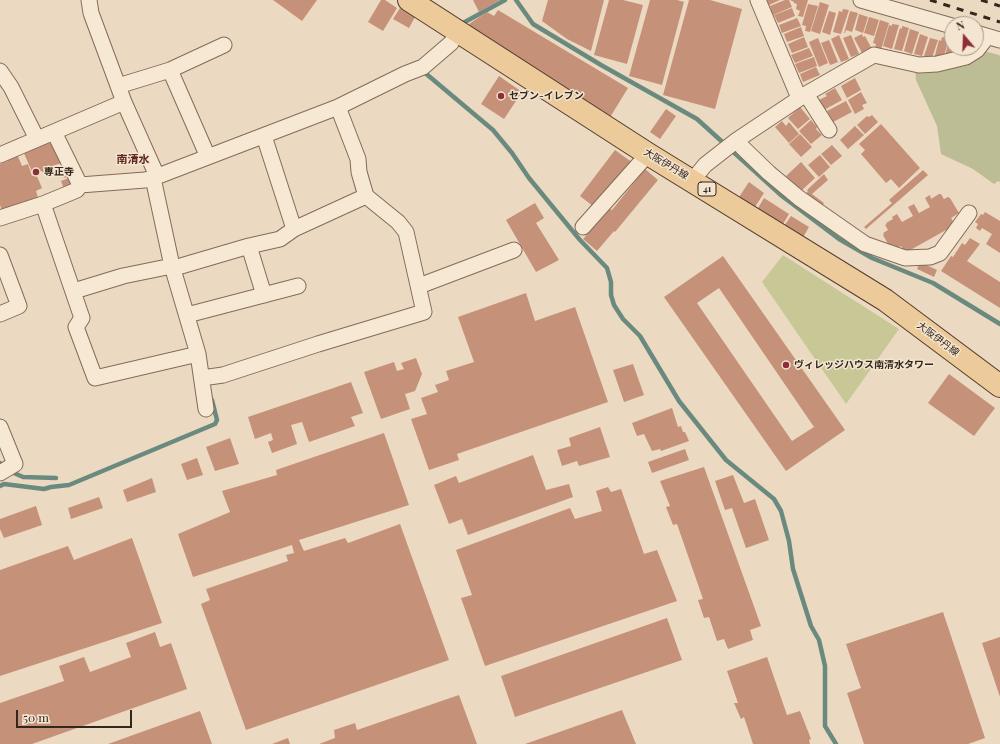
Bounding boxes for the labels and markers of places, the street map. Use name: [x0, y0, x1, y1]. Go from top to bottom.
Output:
place label: セブン-イレブン: [509, 90, 584, 102]
marker: セブン-イレブン: [496, 91, 506, 101]
place label: 専正寺: [44, 166, 74, 178]
marker: 専正寺: [31, 167, 41, 177]
place label: ヴィレッジハウス南清水タワー: [794, 359, 934, 371]
marker: ヴィレッジハウス南清水タワー: [781, 360, 791, 370]

